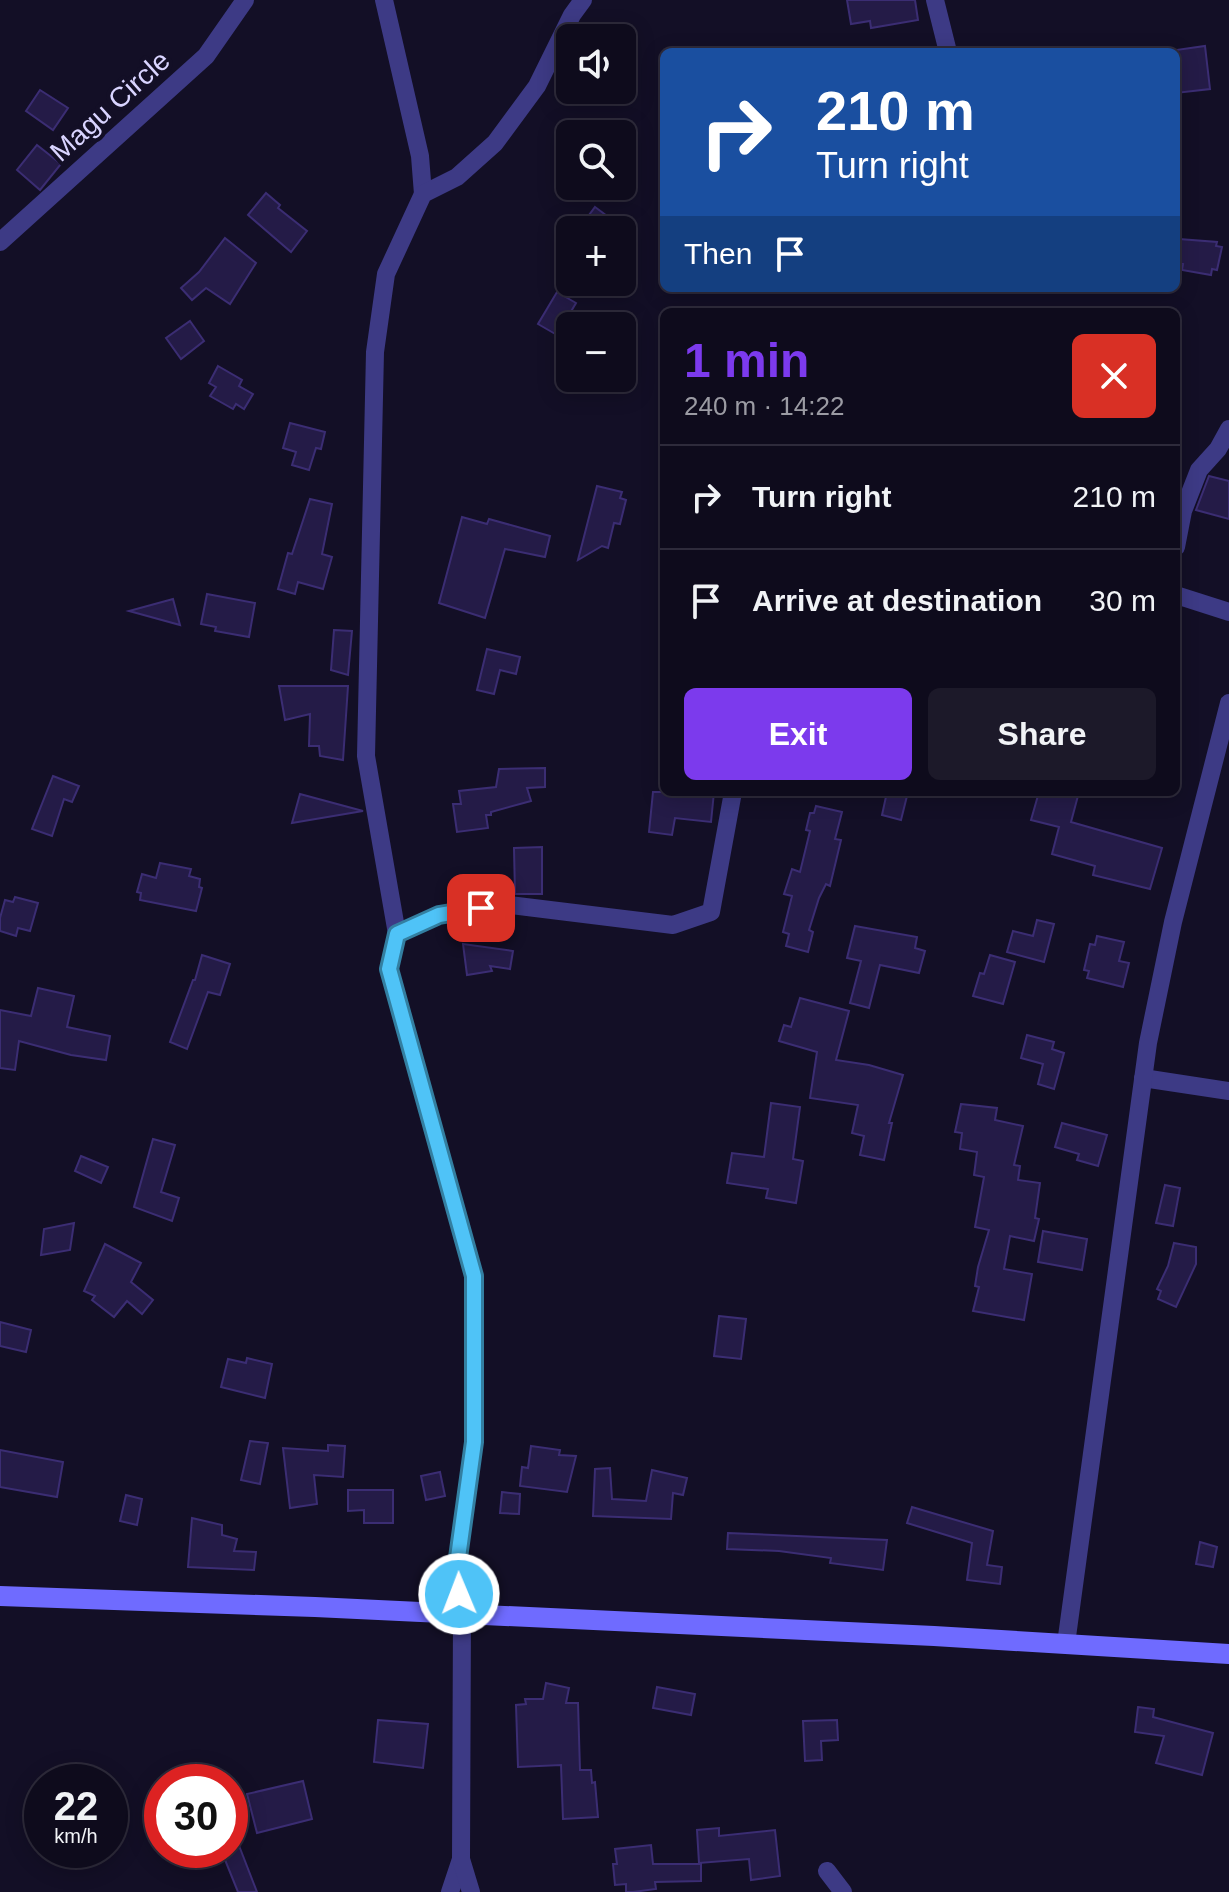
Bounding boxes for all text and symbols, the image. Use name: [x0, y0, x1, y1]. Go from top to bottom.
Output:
map controls: [556, 24, 636, 392]
button: sound: [556, 24, 636, 104]
street label: Magu Circle: [44, 45, 176, 167]
text: 210 m: [816, 79, 975, 142]
icon: right: [684, 80, 788, 184]
button: search: [556, 120, 636, 200]
text: Turn right: [816, 145, 969, 186]
button: +: [556, 216, 636, 296]
icon: arrive: [768, 232, 812, 276]
text: Then: [684, 237, 752, 270]
button: −: [556, 312, 636, 392]
text: 1 min: [684, 334, 809, 387]
button: close: [1072, 334, 1156, 418]
text: 240 m · 14:22: [684, 391, 844, 421]
icon: right: [684, 475, 728, 519]
text: Turn right: [752, 480, 891, 513]
text: 210 m: [1073, 480, 1156, 513]
icon: arrive: [684, 579, 728, 623]
text: Arrive at destination: [752, 584, 1042, 617]
text: 30 m: [1089, 584, 1156, 617]
button: Exit: [684, 688, 912, 780]
button: Share: [928, 688, 1156, 780]
pin: [447, 874, 515, 942]
icon: arrive: [459, 886, 503, 930]
position arrow: [417, 1552, 501, 1636]
speed limit sign: 30: [144, 1764, 248, 1868]
text: 22: [54, 1784, 98, 1828]
text: km/h: [54, 1825, 98, 1847]

